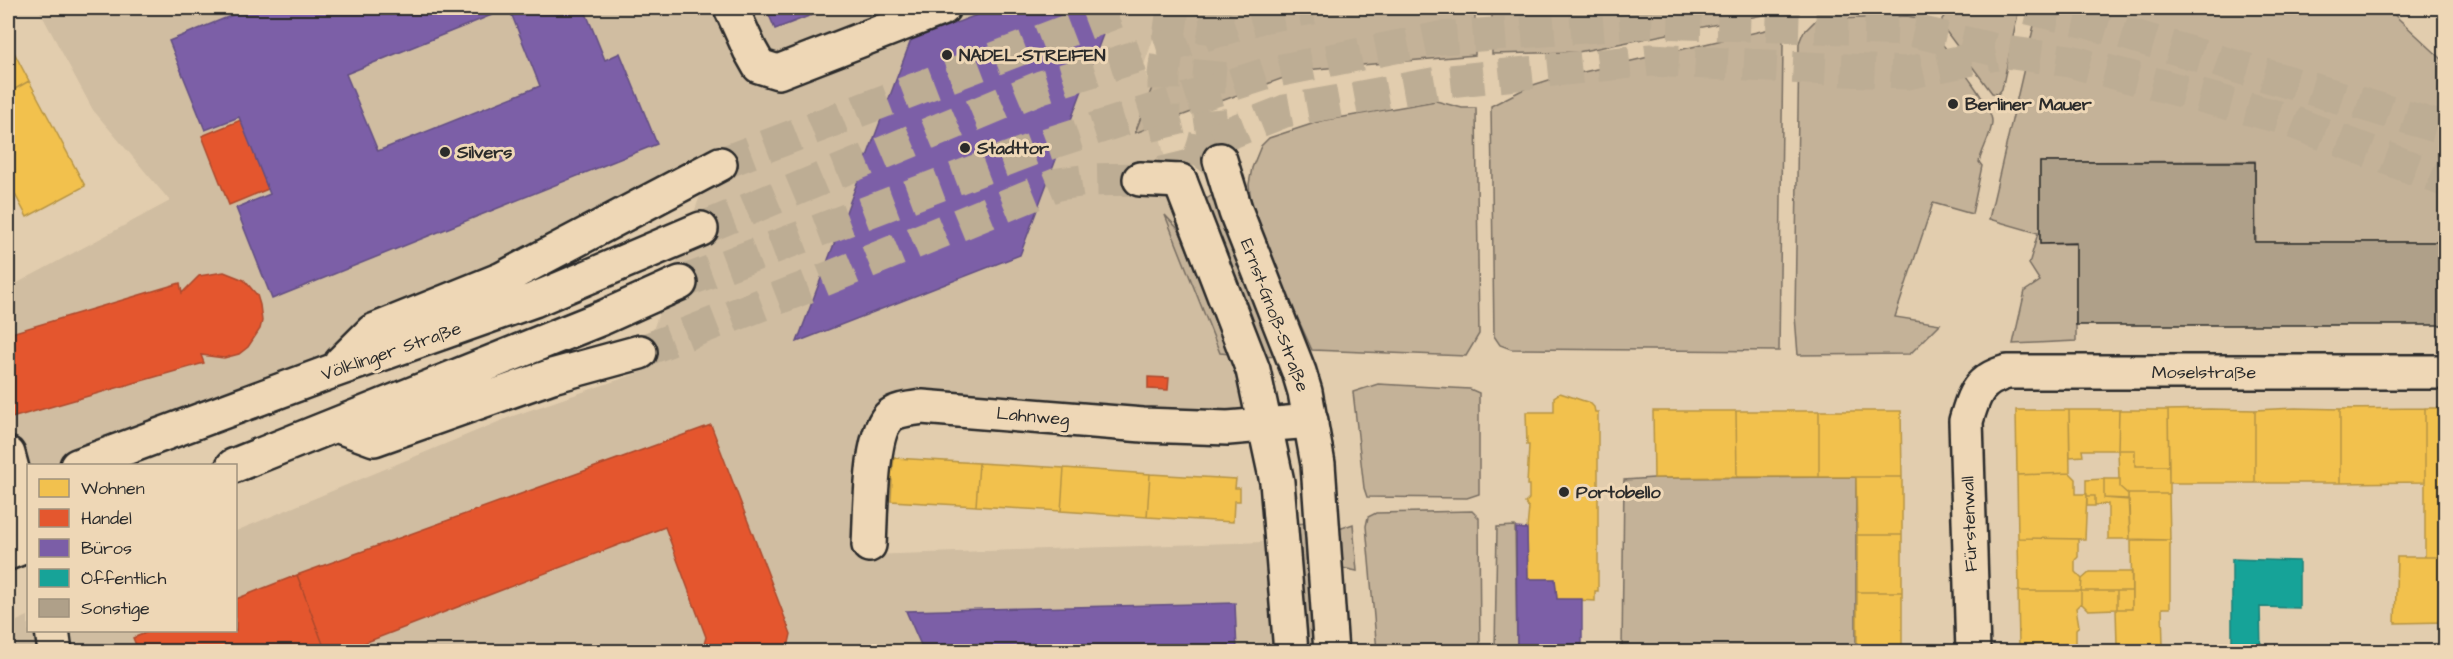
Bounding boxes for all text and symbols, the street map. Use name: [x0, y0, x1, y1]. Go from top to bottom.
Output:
place label: NADEL-STREIFEN: [959, 43, 1106, 68]
marker: NADEL-STREIFEN: [940, 48, 954, 62]
place label: Berliner Mauer: [1965, 92, 2092, 117]
marker: Berliner Mauer: [1946, 97, 1960, 111]
place label: Stadttor: [976, 136, 1049, 161]
place label: Silvers: [456, 140, 512, 165]
marker: Stadttor: [958, 141, 972, 155]
marker: Silvers: [438, 145, 452, 159]
street label: Ernst-Gnoß-Straße: [1234, 235, 1315, 395]
street label: Völklinger Straße: [318, 316, 465, 388]
street label: Moselstraße: [2152, 360, 2257, 385]
street label: Lahnweg: [995, 401, 1070, 433]
legend: [27, 464, 237, 632]
street label: Fürstenwall: [1955, 475, 1984, 572]
text: Wohnen: [81, 476, 145, 501]
place label: Portobello: [1576, 480, 1661, 505]
marker: Portobello: [1557, 485, 1571, 499]
text: Handel: [81, 506, 132, 531]
text: Büros: [81, 536, 132, 561]
text: Öffentlich: [81, 566, 166, 591]
text: Sonstige: [81, 596, 150, 622]

